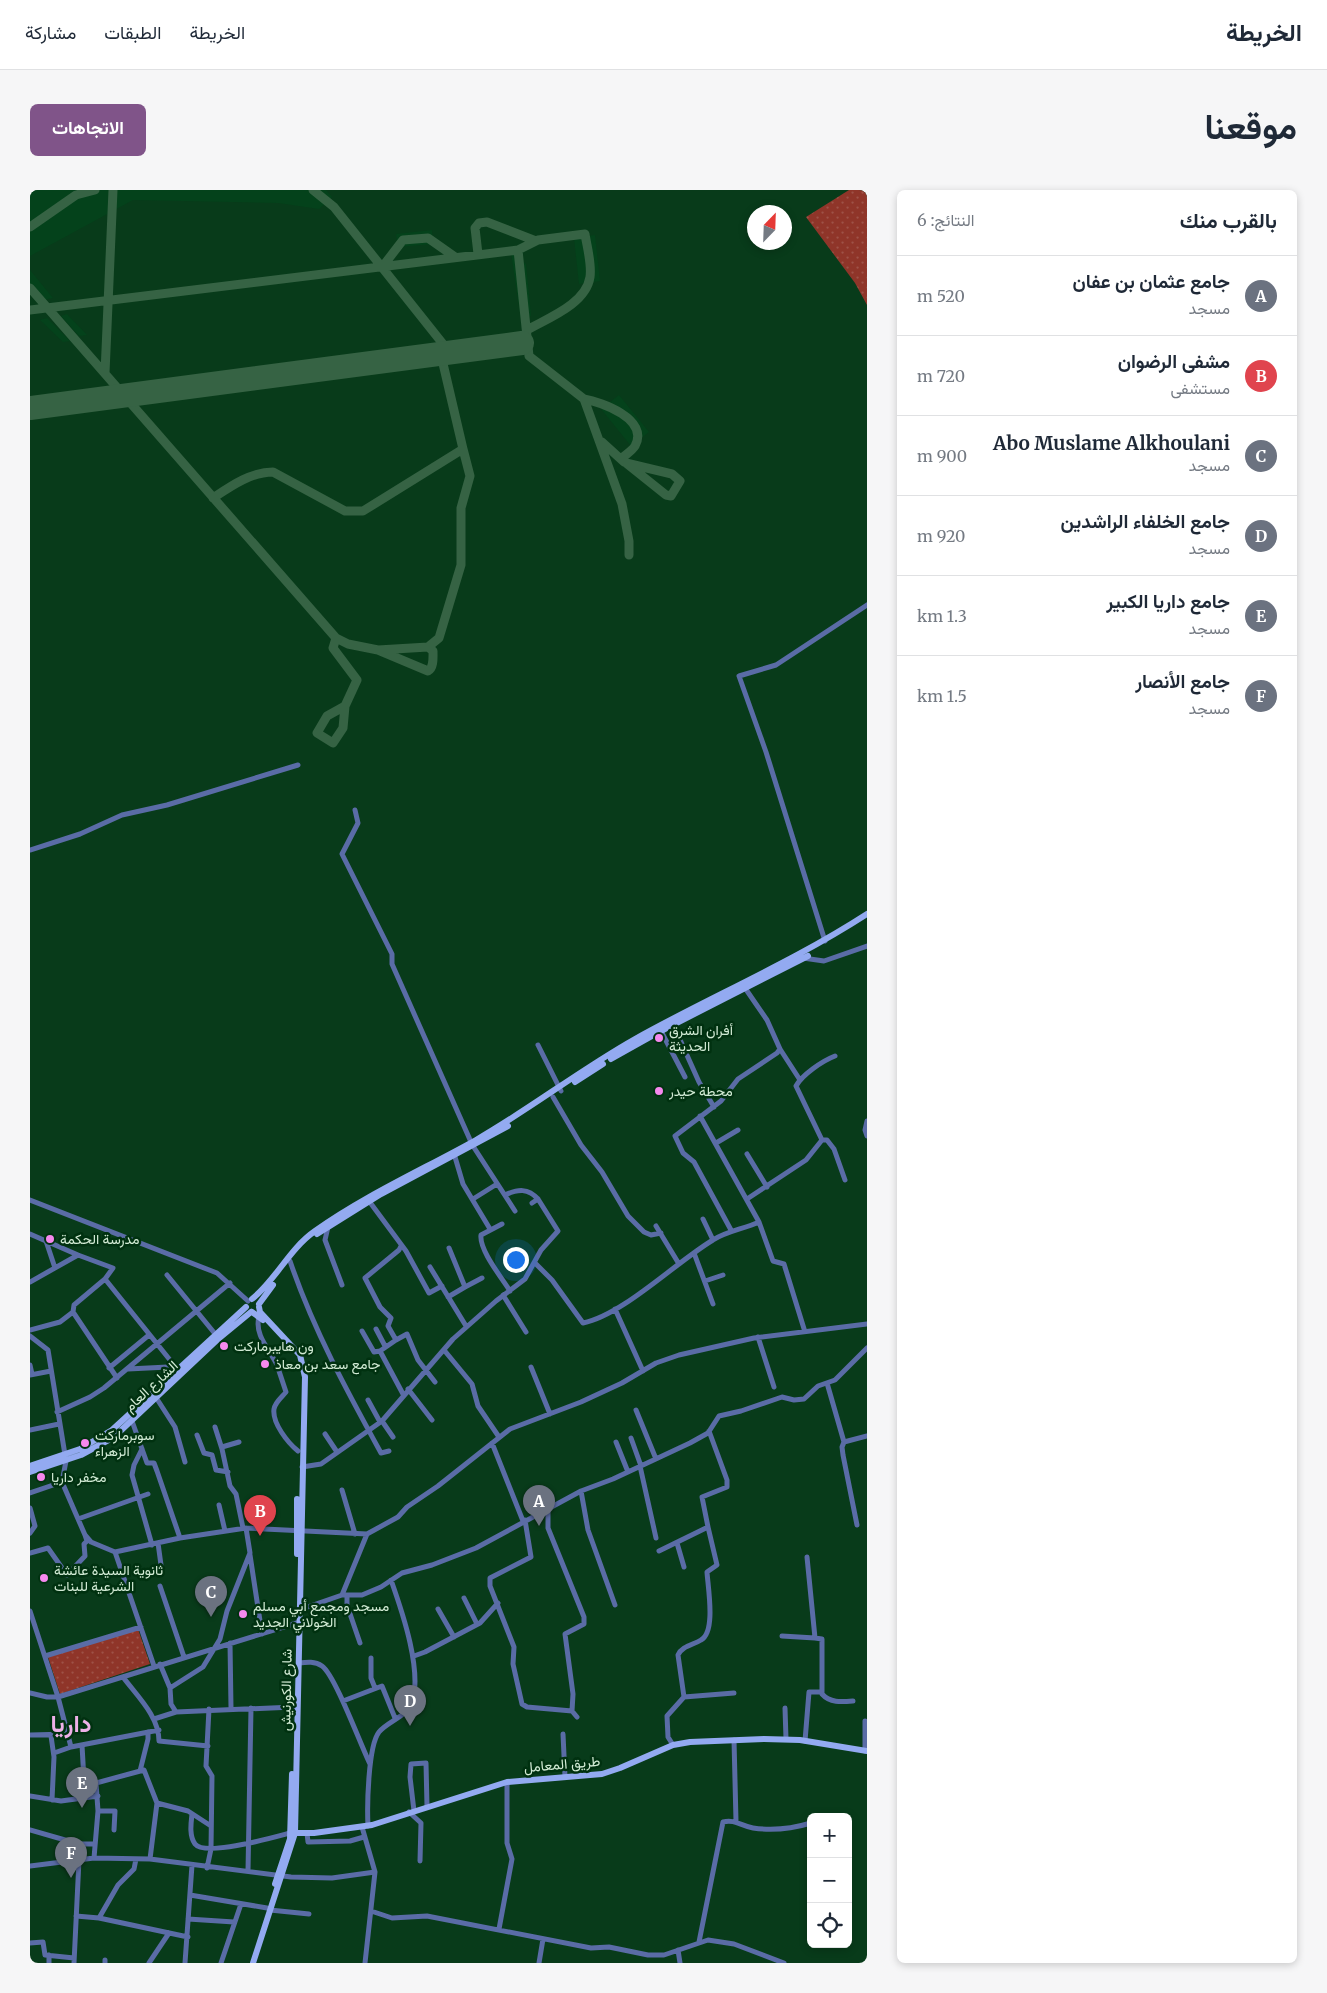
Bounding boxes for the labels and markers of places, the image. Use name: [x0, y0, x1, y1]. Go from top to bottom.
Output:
place label: أفران الشرق الحديثة: [669, 1021, 733, 1055]
marker: أفران الشرق الحديثة: [653, 1032, 665, 1044]
place label: محطة حيدر: [668, 1082, 733, 1100]
marker: محطة حيدر: [653, 1085, 665, 1097]
place label: مدرسة الحكمة: [60, 1230, 139, 1248]
marker: مدرسة الحكمة: [44, 1233, 56, 1245]
place label: ون هايبرماركت: [234, 1337, 314, 1355]
marker: ون هايبرماركت: [218, 1340, 230, 1352]
place label: جامع سعد بن معاذ: [275, 1355, 380, 1375]
marker: جامع سعد بن معاذ: [259, 1358, 271, 1370]
place label: سوبرماركت الزهراء: [95, 1426, 155, 1460]
marker: سوبرماركت الزهراء: [79, 1437, 91, 1449]
place label: مخفر داريا: [51, 1468, 106, 1486]
marker: مخفر داريا: [35, 1471, 47, 1483]
pin: A: [523, 1485, 555, 1526]
pin: B: [244, 1495, 276, 1536]
place label: ثانوية السيدة عائشة الشرعية للبنات: [54, 1561, 164, 1595]
marker: ثانوية السيدة عائشة الشرعية للبنات: [38, 1572, 50, 1584]
pin: C: [195, 1576, 227, 1617]
place label: مسجد ومجمع أبي مسلم الخولاني الجديد: [253, 1597, 389, 1634]
marker: مسجد ومجمع أبي مسلم الخولاني الجديد: [237, 1608, 249, 1620]
pin: D: [394, 1685, 426, 1726]
pin: E: [66, 1767, 98, 1808]
pin: F: [55, 1837, 87, 1878]

